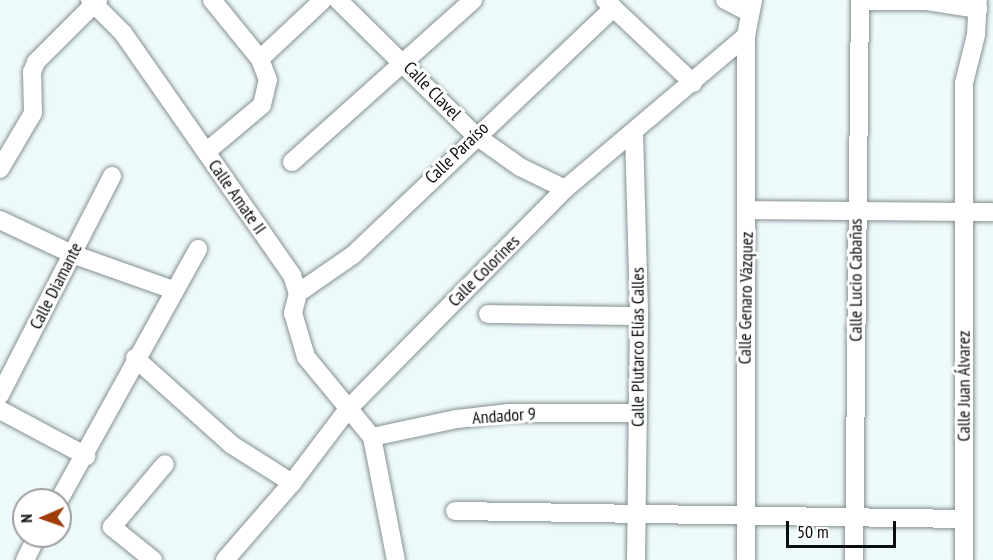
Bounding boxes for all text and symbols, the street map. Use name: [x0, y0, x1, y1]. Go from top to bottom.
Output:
street label: Calle Clavel: [399, 57, 465, 125]
street label: Calle Paraíso: [421, 118, 493, 188]
street label: Calle Amate II: [203, 155, 271, 239]
street label: Calle Lucio Cabañas: [845, 218, 867, 342]
street label: Calle Colorines: [444, 231, 524, 311]
street label: Calle Genaro Vázquez: [734, 231, 758, 365]
street label: Calle Diamante: [25, 239, 87, 333]
street label: Calle Plutarco Elías Calles: [627, 267, 649, 427]
street label: Calle Juan Álvarez: [953, 330, 975, 442]
street label: Andador 9: [471, 403, 537, 429]
north arrow: [12, 488, 72, 548]
scale bar: [789, 509, 898, 547]
text: N: [16, 514, 36, 523]
text: 50 m: [797, 520, 829, 543]

